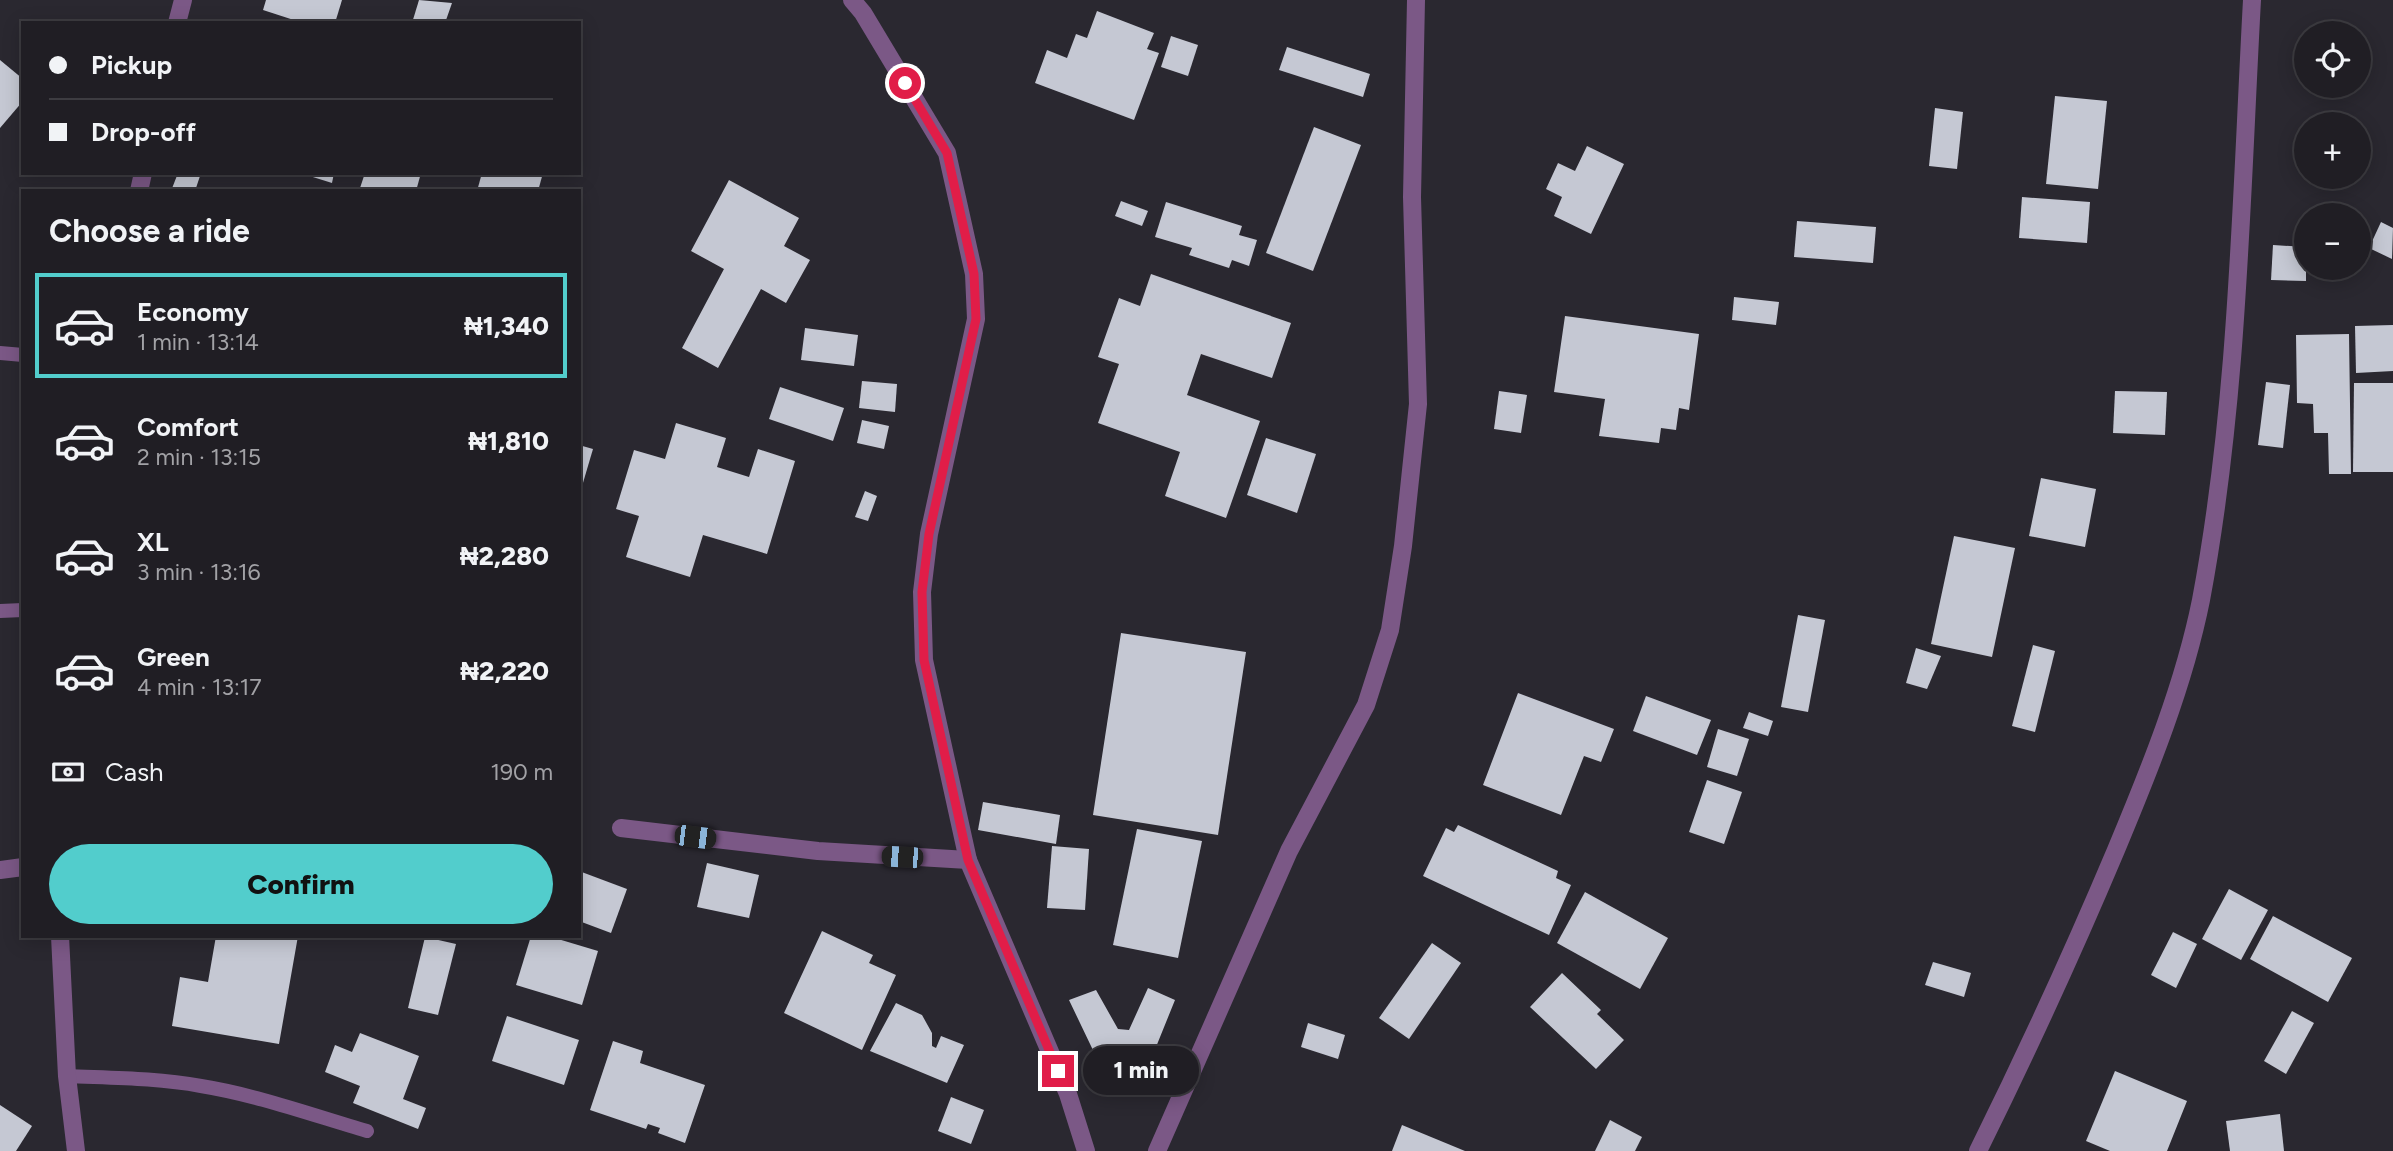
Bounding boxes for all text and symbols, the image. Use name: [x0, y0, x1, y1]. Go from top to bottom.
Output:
map controls: [2294, 21, 2371, 280]
button: locate: [2294, 21, 2371, 98]
text: Pickup: [91, 49, 172, 81]
route start: [889, 67, 921, 99]
button: +: [2294, 112, 2371, 189]
text: Drop-off: [91, 116, 196, 148]
button: −: [2294, 203, 2371, 280]
text: Choose a ride: [49, 212, 250, 250]
icon: car: [53, 294, 116, 357]
text: Economy: [137, 296, 249, 328]
text: ₦1,340: [464, 310, 549, 342]
text: 1 min · 13:14: [137, 328, 259, 356]
icon: car: [53, 409, 116, 472]
text: Comfort: [137, 411, 239, 443]
text: ₦1,810: [468, 425, 549, 457]
text: 2 min · 13:15: [137, 443, 261, 471]
icon: car: [53, 524, 116, 587]
text: XL: [137, 526, 169, 558]
text: ₦2,280: [460, 540, 549, 572]
text: 3 min · 13:16: [137, 558, 261, 586]
icon: car: [53, 639, 116, 702]
text: Green: [137, 641, 210, 673]
text: ₦2,220: [460, 655, 549, 687]
text: 4 min · 13:17: [137, 673, 262, 701]
icon: cash: [49, 753, 87, 791]
text: Cash: [105, 756, 164, 788]
text: 190 m: [490, 758, 553, 786]
car: [673, 824, 718, 850]
button: Confirm: [49, 844, 553, 924]
car: [881, 845, 924, 869]
callout: 1 min: [1082, 1046, 1198, 1096]
route end: [1042, 1055, 1074, 1087]
text: 1 min: [1114, 1056, 1168, 1084]

